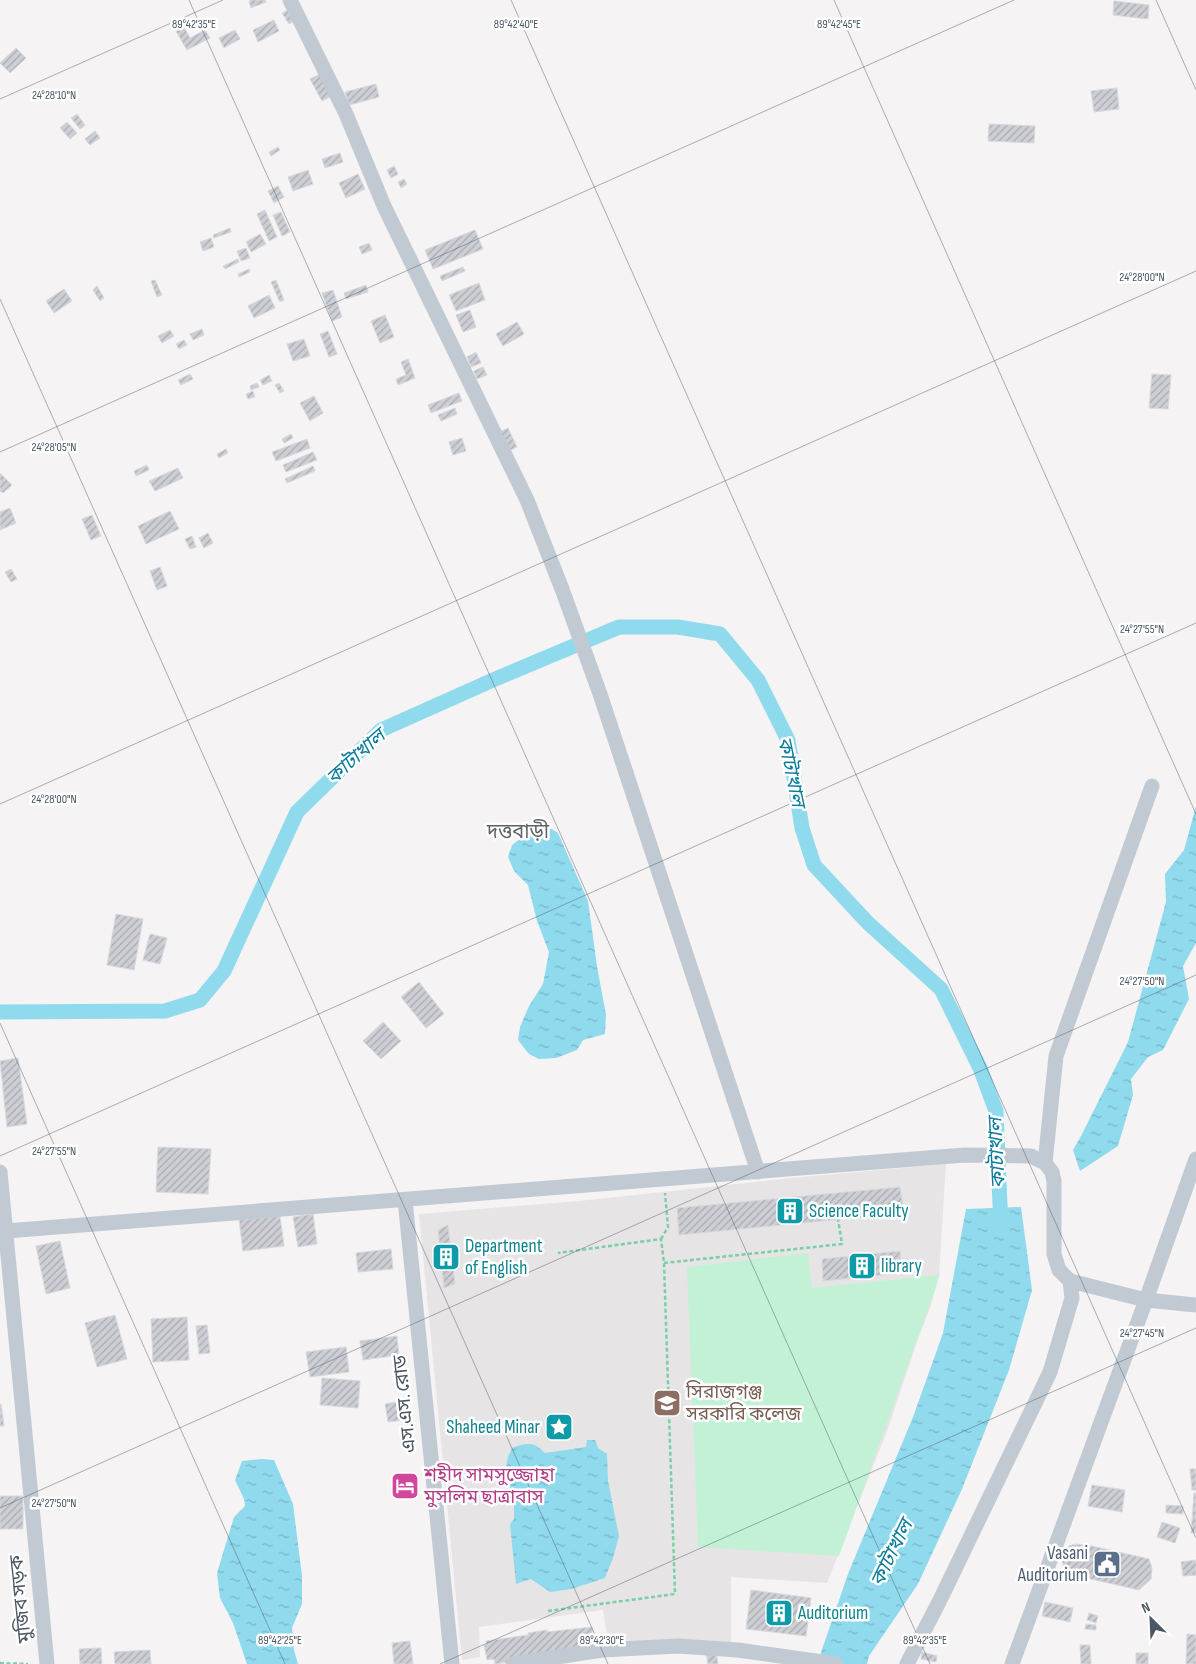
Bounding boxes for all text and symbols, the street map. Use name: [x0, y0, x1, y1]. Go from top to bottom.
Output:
text: 89°42'35"E: [172, 17, 216, 32]
text: 89°42'40"E: [494, 17, 538, 32]
text: 89°42'45"E: [817, 17, 861, 32]
text: 24°28'10"N: [32, 88, 76, 103]
text: 24°28'00"N: [1119, 270, 1165, 285]
text: 24°28'05"N: [32, 440, 76, 455]
text: 24°27'55"N: [1120, 622, 1164, 637]
water label: কাটাখাল: [321, 721, 393, 790]
water label: কাটাখাল: [772, 735, 812, 812]
text: 24°28'00"N: [31, 792, 77, 807]
district label: দত্তবাড়ী: [486, 819, 550, 844]
text: 24°27'50"N: [1120, 974, 1164, 989]
water label: কাটাখাল: [982, 1114, 1011, 1189]
text: 24°27'55"N: [32, 1144, 76, 1159]
building icon: Science Faculty: [775, 1196, 805, 1226]
place label: Science Faculty: [809, 1200, 909, 1223]
place label: Department of English: [465, 1235, 543, 1280]
building icon: Department of English: [431, 1242, 461, 1272]
building icon: library: [847, 1251, 877, 1281]
place label: library: [881, 1255, 922, 1278]
text: 24°27'45"N: [1120, 1326, 1164, 1341]
street label: এস.এস. রোড: [388, 1353, 422, 1454]
place label: সিরাজগঞ্জ সরকারি কলেজ: [685, 1380, 802, 1426]
school or university icon: সিরাজগঞ্জ সরকারি কলেজ: [652, 1388, 682, 1418]
place icon: Shaheed Minar: [544, 1412, 574, 1442]
place label: Shaheed Minar: [446, 1416, 541, 1439]
place label: শহীদ সামসুজ্জোহা মুসলিম ছাত্রাবাস: [423, 1463, 556, 1509]
hotel icon: শহীদ সামসুজ্জোহা মুসলিম ছাত্রাবাস: [390, 1471, 420, 1501]
text: 24°27'50"N: [32, 1496, 76, 1511]
water label: কাটাখাল: [865, 1512, 920, 1590]
place label: Vasani Auditorium: [1017, 1542, 1088, 1587]
public building icon: Vasani Auditorium: [1092, 1549, 1122, 1579]
street label: মুজিব সড়ক: [4, 1553, 37, 1645]
north arrow: [1126, 1594, 1176, 1644]
building icon: Auditorium: [764, 1598, 794, 1628]
text: N: [1139, 1598, 1153, 1617]
place label: Auditorium: [797, 1602, 868, 1625]
text: 89°42'25"E: [258, 1633, 302, 1648]
text: 89°42'30"E: [580, 1633, 624, 1648]
text: 89°42'35"E: [903, 1633, 947, 1648]

